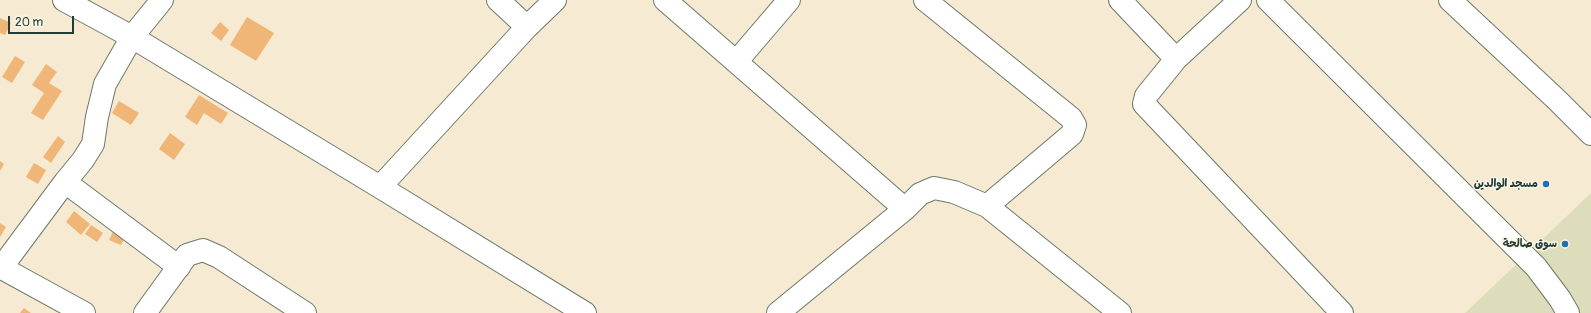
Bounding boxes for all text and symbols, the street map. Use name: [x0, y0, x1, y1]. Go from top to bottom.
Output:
scale bar: [10, 8, 76, 34]
text: 20 m: [15, 15, 43, 30]
place label: مسجد الوالدين: [1474, 177, 1538, 191]
marker: مسجد الوالدين: [1541, 179, 1551, 189]
place label: سوق صالحة: [1503, 237, 1557, 251]
marker: سوق صالحة: [1560, 239, 1570, 249]

